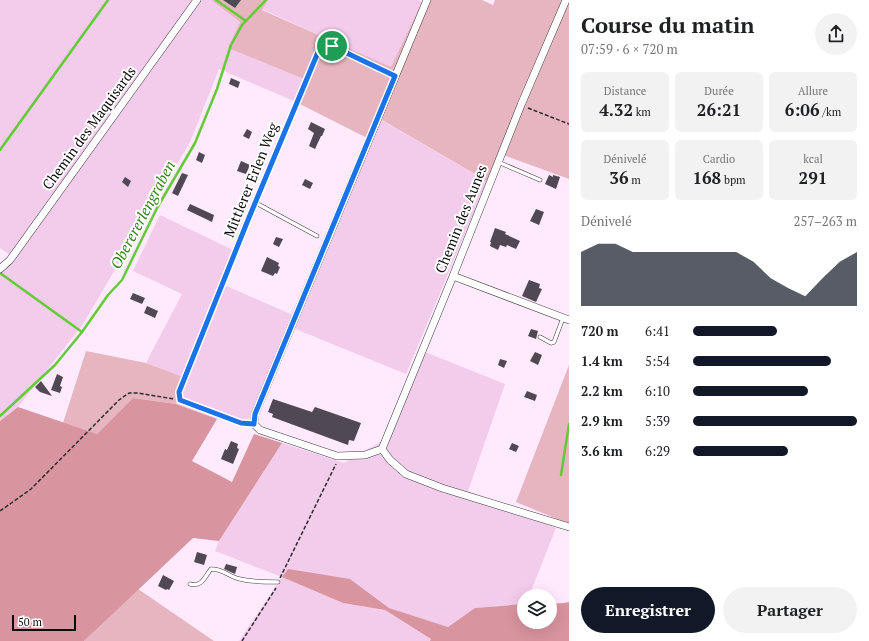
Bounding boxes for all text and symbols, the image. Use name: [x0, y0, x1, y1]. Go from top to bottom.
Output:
text: Course du matin: [581, 10, 754, 39]
button: share: [815, 13, 857, 55]
pin: [315, 29, 349, 63]
icon: arrive: [321, 35, 343, 57]
text: 07:59 · 6 × 720 m: [581, 40, 678, 58]
street label: Chemin des Maquisards: [37, 62, 140, 193]
text: Distance: [604, 84, 646, 98]
text: Durée: [704, 84, 734, 98]
text: Allure: [798, 84, 828, 98]
text: 4.32: [599, 98, 633, 121]
text: 26:21: [697, 98, 741, 121]
text: 6:06: [785, 98, 820, 121]
text: km: [633, 105, 651, 119]
text: /km: [820, 105, 841, 119]
street label: Mittlerer Erlen Weg: [219, 119, 282, 240]
text: Dénivelé: [604, 152, 646, 166]
text: Cardio: [703, 152, 735, 166]
text: kcal: [803, 152, 823, 166]
water label: Oberererlengraben: [105, 157, 179, 272]
street label: Chemin des Aunes: [430, 162, 491, 276]
text: 36: [609, 166, 629, 189]
text: 168: [692, 166, 721, 189]
text: 291: [799, 166, 827, 189]
text: m: [629, 173, 641, 187]
text: bpm: [721, 173, 746, 187]
text: Dénivelé: [581, 212, 632, 230]
text: 257–263 m: [794, 212, 857, 230]
text: 720 m: [581, 322, 619, 340]
text: 6:41: [645, 322, 670, 340]
text: 1.4 km: [581, 352, 623, 370]
text: 5:54: [645, 352, 670, 370]
text: 2.2 km: [581, 382, 623, 400]
text: 6:10: [645, 382, 670, 400]
text: 2.9 km: [581, 412, 623, 430]
text: 5:39: [645, 412, 670, 430]
text: 3.6 km: [581, 442, 623, 460]
text: 6:29: [645, 442, 670, 460]
button: Enregistrer: [581, 587, 715, 633]
button: Partager: [723, 587, 857, 633]
map controls: [517, 589, 557, 629]
button: layers: [517, 589, 557, 629]
scale bar: [12, 613, 76, 632]
text: 50 m: [18, 615, 42, 629]

